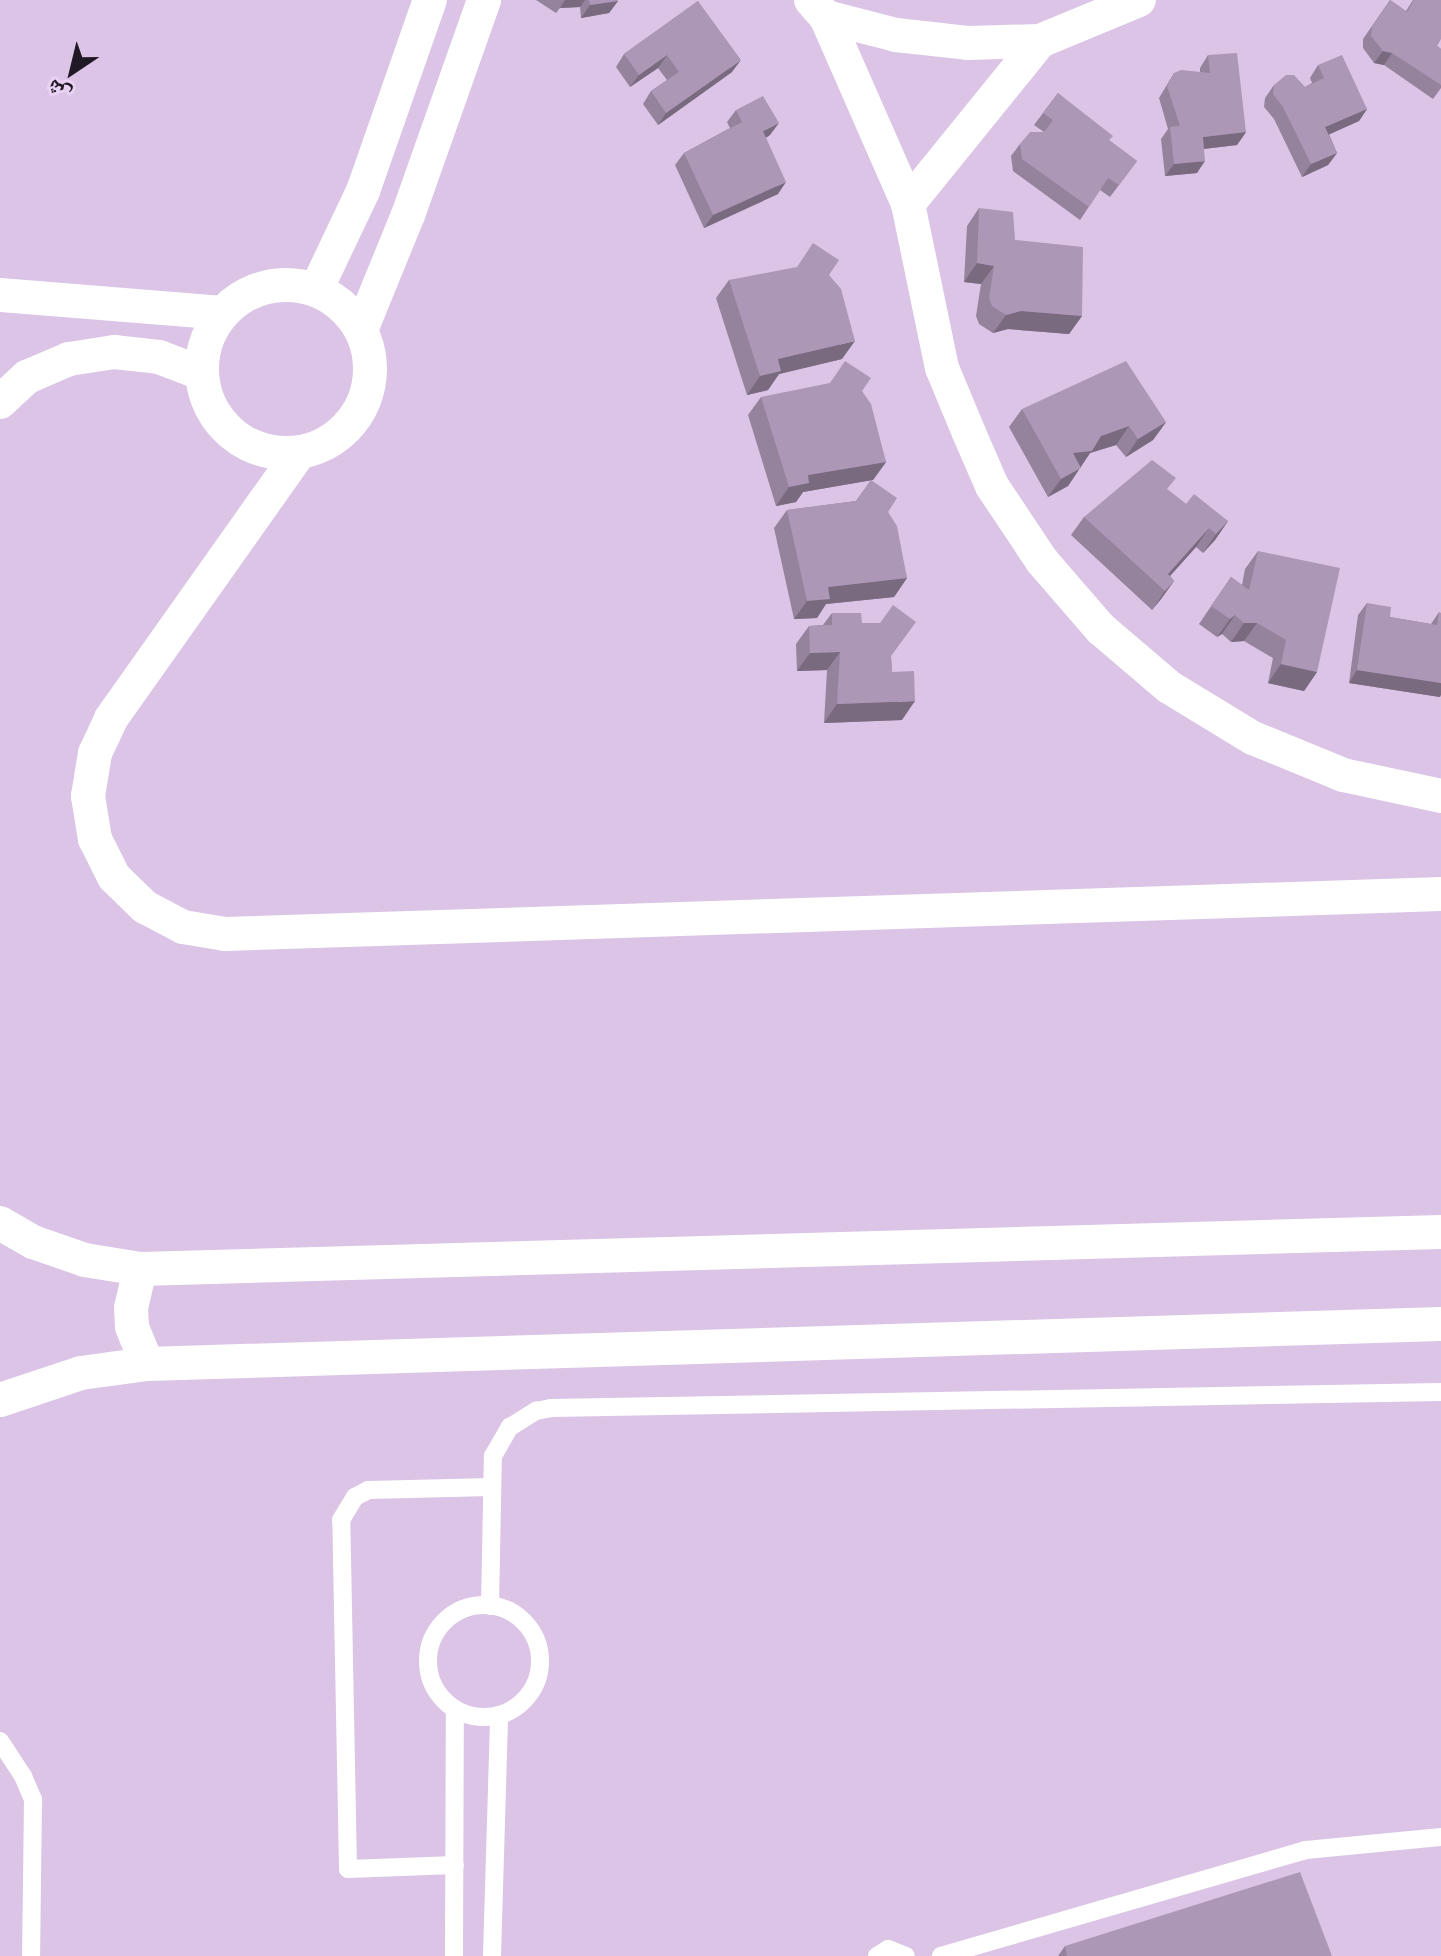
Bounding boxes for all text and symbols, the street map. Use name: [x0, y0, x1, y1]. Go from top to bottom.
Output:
north arrow: [32, 32, 112, 112]
text: ش: [40, 73, 76, 111]

